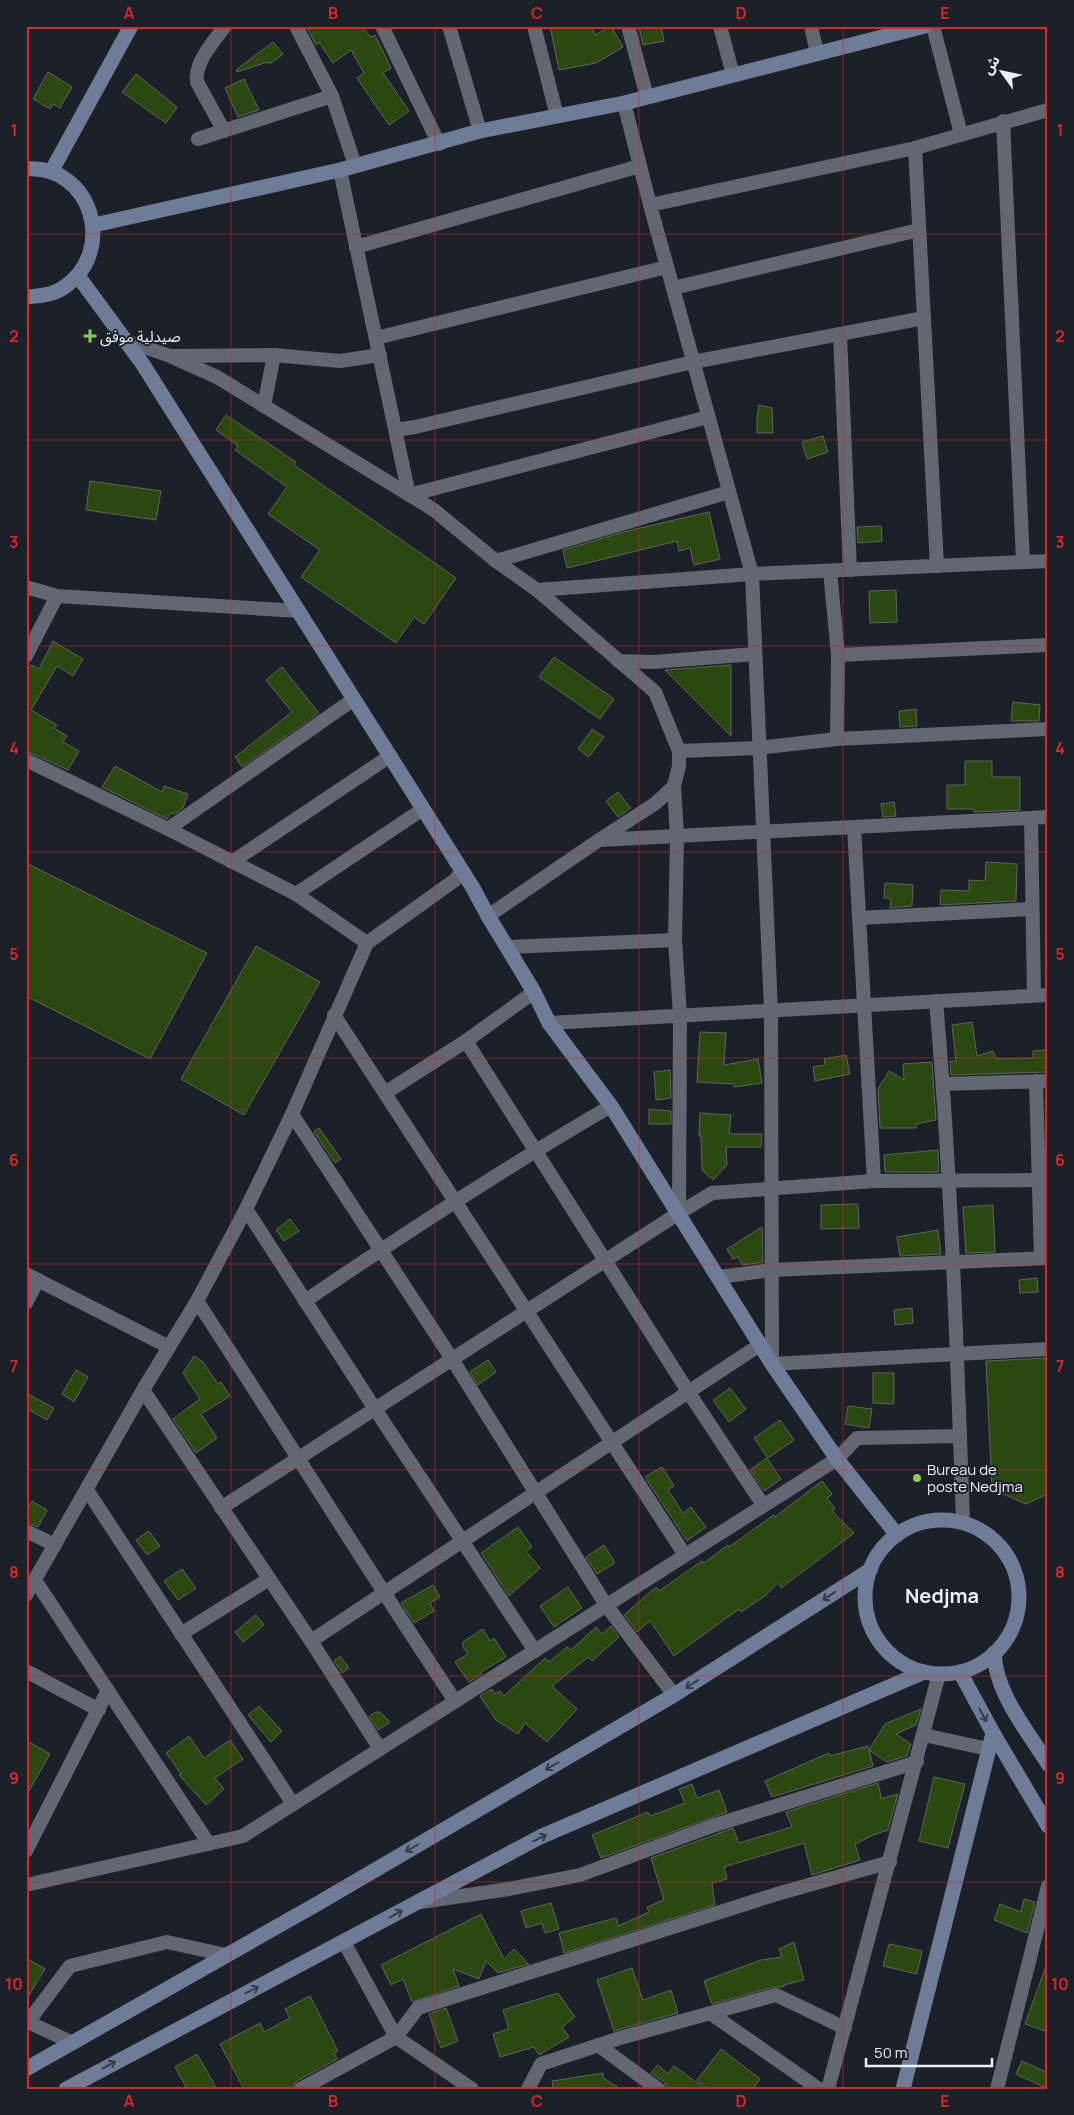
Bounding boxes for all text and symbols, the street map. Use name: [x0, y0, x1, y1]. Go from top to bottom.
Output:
text: A: [124, 2, 135, 24]
text: B: [328, 2, 338, 24]
text: C: [531, 2, 543, 24]
text: D: [735, 2, 747, 24]
text: E: [940, 2, 950, 24]
north arrow: [976, 48, 1026, 98]
text: ش: [977, 51, 1004, 78]
text: 1: [10, 119, 18, 141]
text: 1: [1056, 119, 1064, 141]
text: 2: [9, 325, 19, 347]
text: 2: [1055, 325, 1065, 347]
place label: صيدلية موفق: [100, 326, 181, 347]
marker: صيدلية موفق: [84, 330, 96, 342]
text: 3: [9, 531, 19, 553]
text: 3: [1055, 531, 1065, 553]
text: 4: [9, 737, 19, 759]
text: 4: [1055, 737, 1065, 759]
text: 5: [9, 943, 19, 965]
text: 5: [1055, 943, 1065, 965]
text: 6: [9, 1149, 19, 1171]
text: 6: [1055, 1149, 1065, 1171]
text: 7: [10, 1355, 18, 1377]
text: 7: [1056, 1355, 1064, 1377]
place label: Bureau de poste Nedjma: [927, 1459, 1023, 1497]
marker: Bureau de poste Nedjma: [911, 1472, 923, 1484]
text: 8: [9, 1561, 19, 1583]
text: 8: [1055, 1561, 1065, 1583]
district label: Nedjma: [905, 1582, 979, 1609]
one-way arrow: [823, 1592, 837, 1602]
one-way arrow: [686, 1679, 700, 1689]
one-way arrow: [979, 1707, 988, 1722]
one-way arrow: [546, 1762, 560, 1772]
text: 9: [9, 1767, 19, 1789]
text: 9: [1055, 1767, 1065, 1789]
one-way arrow: [532, 1832, 547, 1842]
one-way arrow: [404, 1843, 419, 1853]
one-way arrow: [388, 1908, 403, 1918]
text: 10: [5, 1973, 23, 1995]
text: 10: [1051, 1973, 1069, 1995]
one-way arrow: [245, 1985, 260, 1995]
scale bar: [866, 2035, 993, 2067]
text: 50 m: [874, 2042, 908, 2063]
one-way arrow: [101, 2060, 115, 2070]
text: A: [124, 2090, 135, 2112]
text: B: [328, 2090, 338, 2112]
text: C: [531, 2090, 543, 2112]
text: D: [735, 2090, 747, 2112]
text: E: [940, 2090, 950, 2112]

